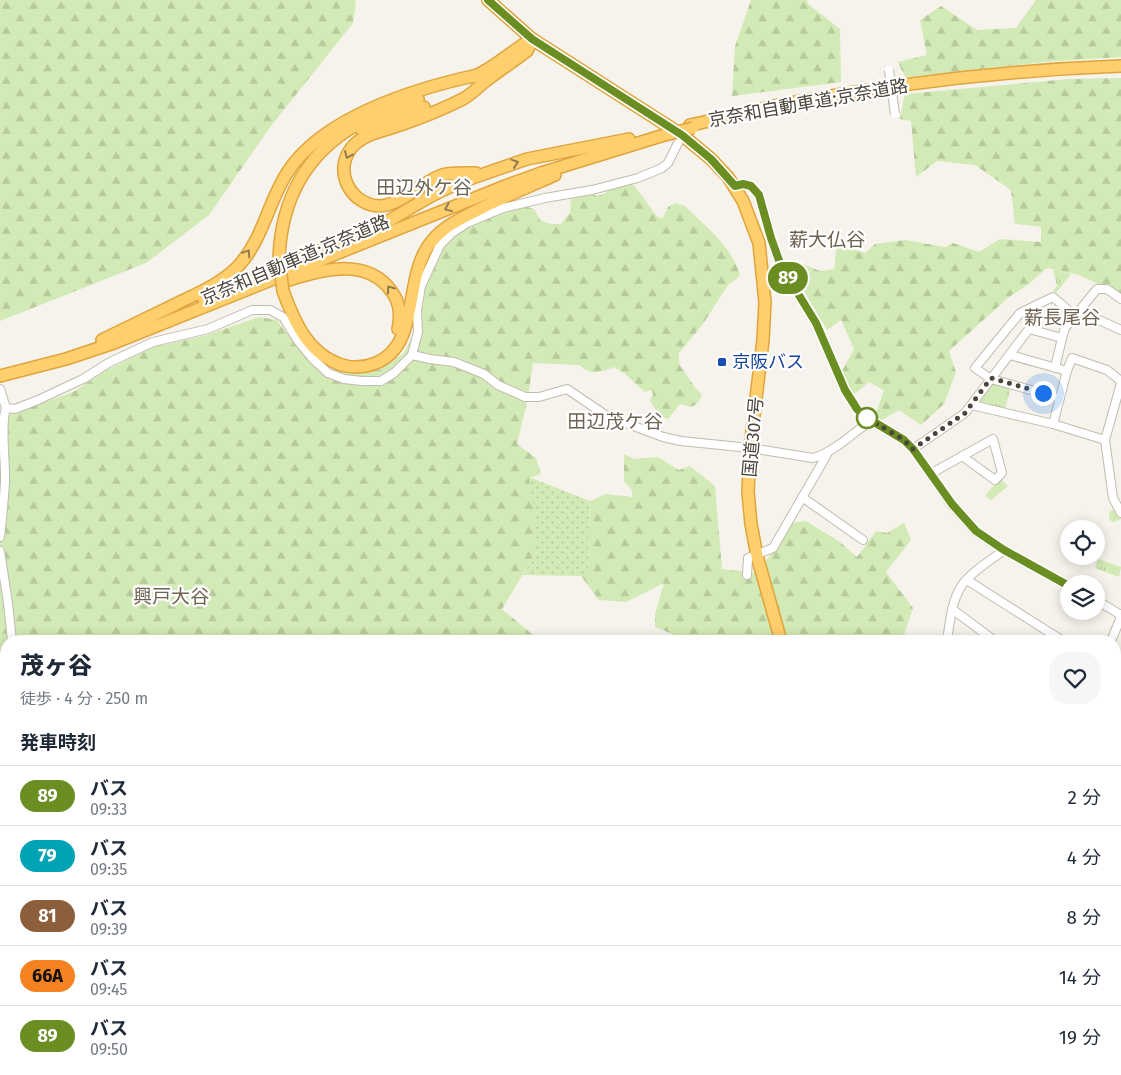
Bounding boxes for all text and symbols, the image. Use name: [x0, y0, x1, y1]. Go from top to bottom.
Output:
street label: 京奈和自動車道;京奈道路: [706, 75, 910, 131]
one-way arrow: [345, 150, 355, 159]
one-way arrow: [510, 159, 518, 169]
district label: 田辺外ケ谷: [376, 176, 472, 199]
one-way arrow: [444, 202, 453, 212]
street label: 京奈和自動車道;京奈道路: [198, 210, 392, 310]
district label: 薪大仏谷: [789, 228, 865, 251]
one-way arrow: [241, 249, 251, 258]
line badge: 89: [766, 262, 810, 294]
text: 89: [778, 267, 798, 289]
one-way arrow: [387, 285, 396, 295]
district label: 薪長尾谷: [1024, 306, 1100, 329]
place label: 京阪バス: [732, 351, 804, 373]
marker: 京阪バス: [716, 356, 728, 368]
your location: [1031, 381, 1056, 406]
street label: 国道307号: [739, 396, 767, 478]
unlabelled marker: [856, 407, 878, 429]
district label: 田辺茂ケ谷: [567, 410, 663, 433]
map controls: [1060, 520, 1105, 620]
button: locate: [1060, 520, 1105, 565]
button: layers: [1060, 575, 1105, 620]
district label: 興戸大谷: [133, 585, 209, 608]
text: 茂ヶ谷: [20, 652, 92, 680]
button: heart: [1049, 652, 1101, 704]
text: 徒歩 · 4 分 · 250 m: [20, 689, 148, 708]
text: 発車時刻: [20, 731, 96, 754]
text: バス: [90, 777, 128, 800]
text: 89: [37, 785, 58, 807]
text: 2 分: [1068, 786, 1101, 809]
text: 09:33: [90, 800, 127, 819]
text: バス: [90, 837, 128, 860]
text: 79: [38, 845, 57, 867]
text: 4 分: [1067, 846, 1101, 869]
text: 09:35: [90, 860, 127, 879]
text: バス: [90, 897, 128, 920]
text: 81: [38, 905, 57, 927]
text: 8 分: [1066, 906, 1101, 929]
text: 09:39: [90, 920, 127, 939]
text: バス: [90, 957, 128, 980]
text: 66A: [32, 965, 63, 987]
text: 14 分: [1059, 966, 1101, 989]
text: 09:45: [90, 980, 127, 999]
text: バス: [90, 1017, 128, 1040]
text: 89: [37, 1025, 58, 1047]
text: 19 分: [1059, 1026, 1101, 1049]
text: 09:50: [90, 1040, 128, 1059]

